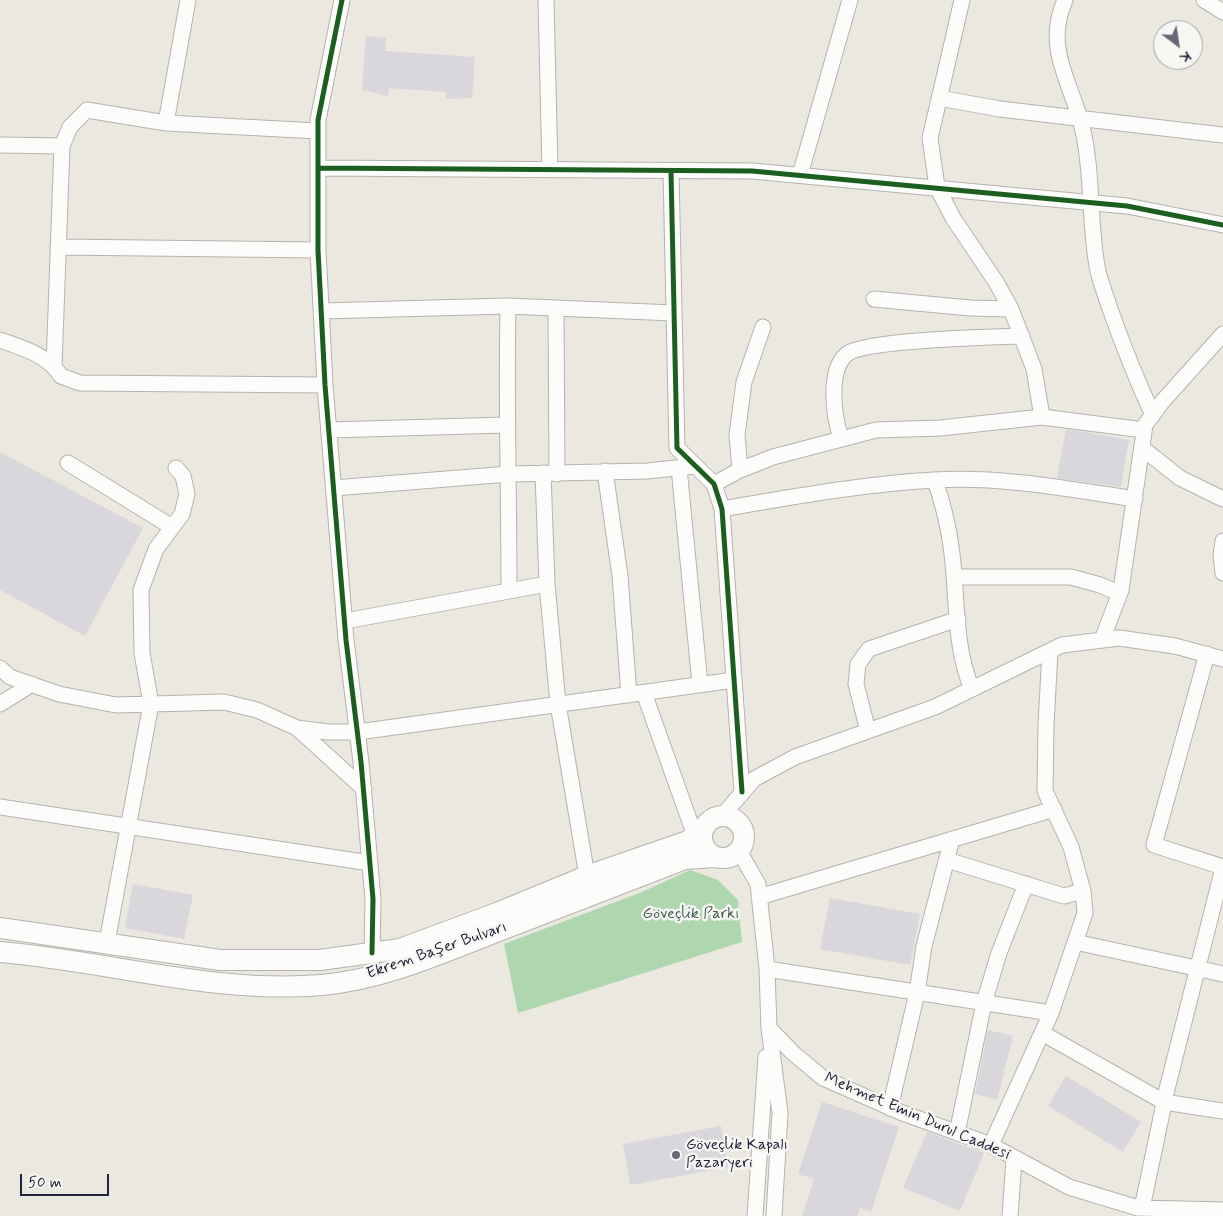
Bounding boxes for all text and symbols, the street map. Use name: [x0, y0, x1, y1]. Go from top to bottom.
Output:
north arrow: [1153, 20, 1203, 70]
text: K: [1176, 47, 1194, 67]
park label: Göveçlik Parkı: [643, 905, 739, 925]
street label: Ekrem Başer Bulvarı: [364, 918, 510, 984]
street label: Mehmet Emin Durul Caddesi: [821, 1069, 1013, 1165]
place label: Göveçlik Kapalı Pazaryeri: [686, 1136, 788, 1174]
marker: Göveçlik Kapalı Pazaryeri: [670, 1149, 682, 1161]
scale bar: [22, 1164, 111, 1196]
text: 50 m: [28, 1173, 62, 1193]

